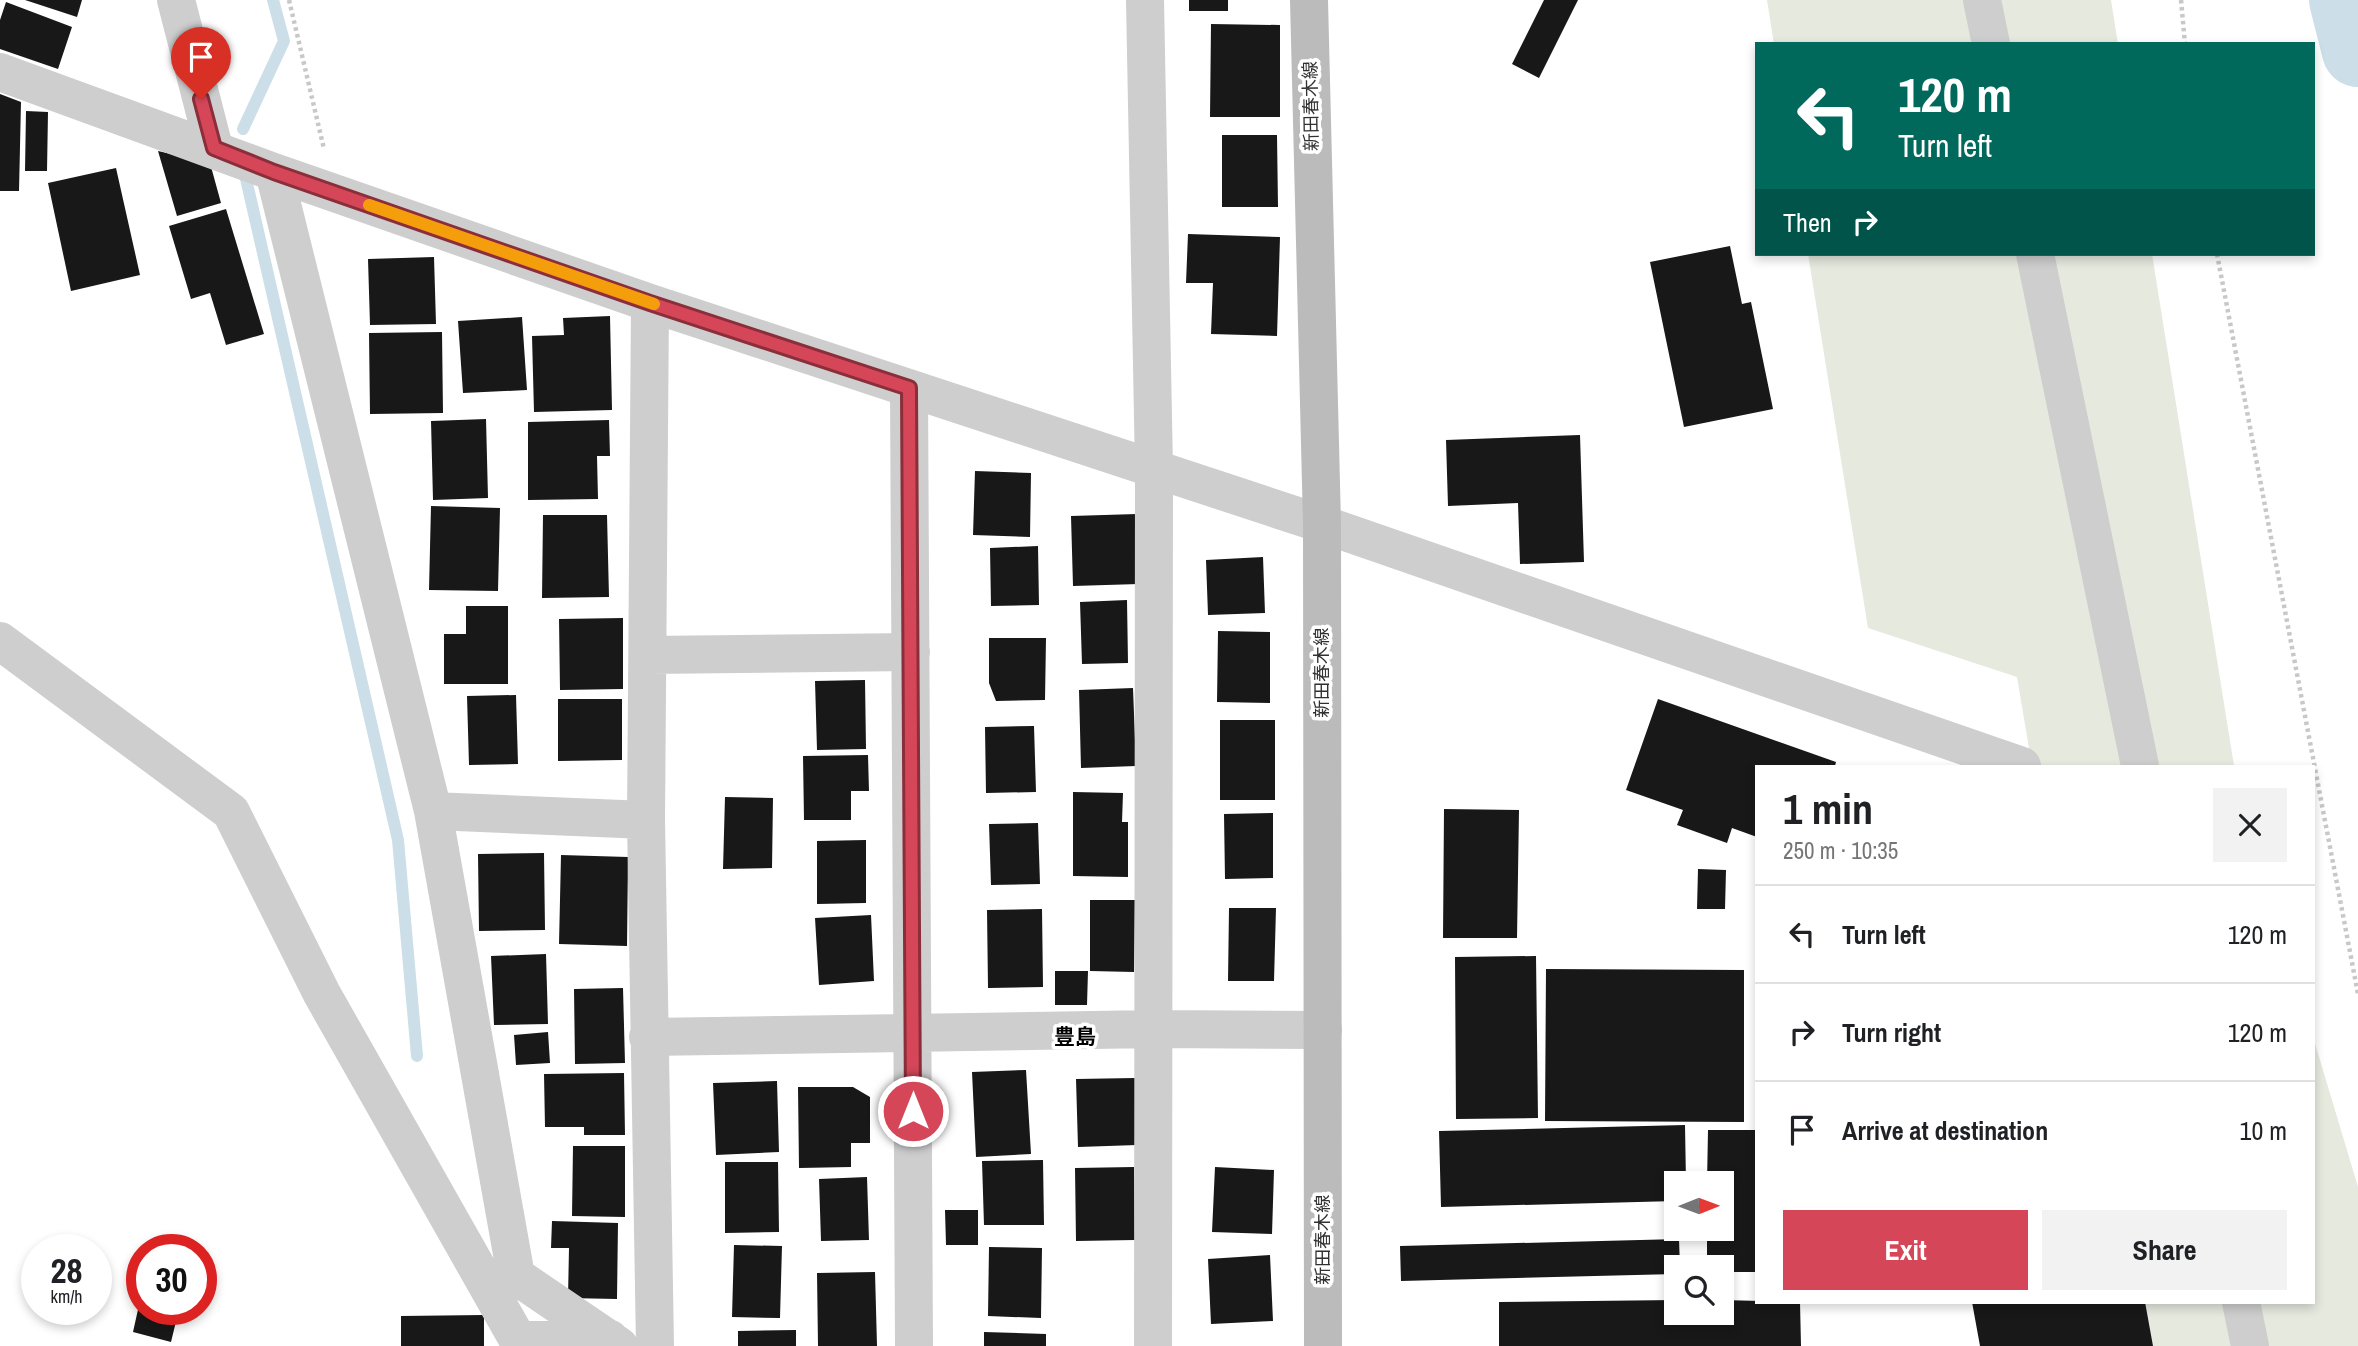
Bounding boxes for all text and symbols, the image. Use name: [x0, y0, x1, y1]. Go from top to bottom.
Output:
pin: [171, 27, 231, 99]
icon: arrive: [182, 38, 220, 76]
street label: 新田春木線: [1297, 61, 1324, 151]
text: 120 m: [1898, 61, 2012, 127]
icon: left: [1783, 70, 1874, 161]
text: Turn left: [1898, 124, 1992, 167]
icon: right: [1846, 203, 1884, 241]
text: Then: [1783, 205, 1832, 240]
street label: 新田春木線: [1309, 628, 1334, 718]
text: 1 min: [1783, 781, 1873, 837]
button: close: [2213, 788, 2287, 862]
text: 250 m · 10:35: [1783, 835, 1898, 866]
icon: left: [1783, 915, 1821, 953]
text: Turn left: [1842, 917, 1926, 952]
text: 120 m: [2228, 917, 2287, 952]
icon: right: [1783, 1013, 1821, 1051]
text: Turn right: [1842, 1015, 1941, 1050]
text: 120 m: [2228, 1015, 2287, 1050]
district label: 豊島: [1054, 1022, 1096, 1051]
position arrow: [876, 1074, 950, 1148]
icon: arrive: [1783, 1111, 1821, 1149]
text: Arrive at destination: [1842, 1113, 2048, 1148]
text: 10 m: [2240, 1113, 2287, 1148]
north arrow: [1664, 1171, 1734, 1241]
map controls: [1664, 1171, 1734, 1325]
street label: 新田春木線: [1310, 1195, 1335, 1285]
button: Exit: [1783, 1210, 2028, 1290]
button: Share: [2042, 1210, 2287, 1290]
speed limit sign: 30: [126, 1234, 217, 1325]
text: 28: [51, 1247, 82, 1294]
button: search: [1664, 1255, 1734, 1325]
text: km/h: [51, 1284, 83, 1309]

